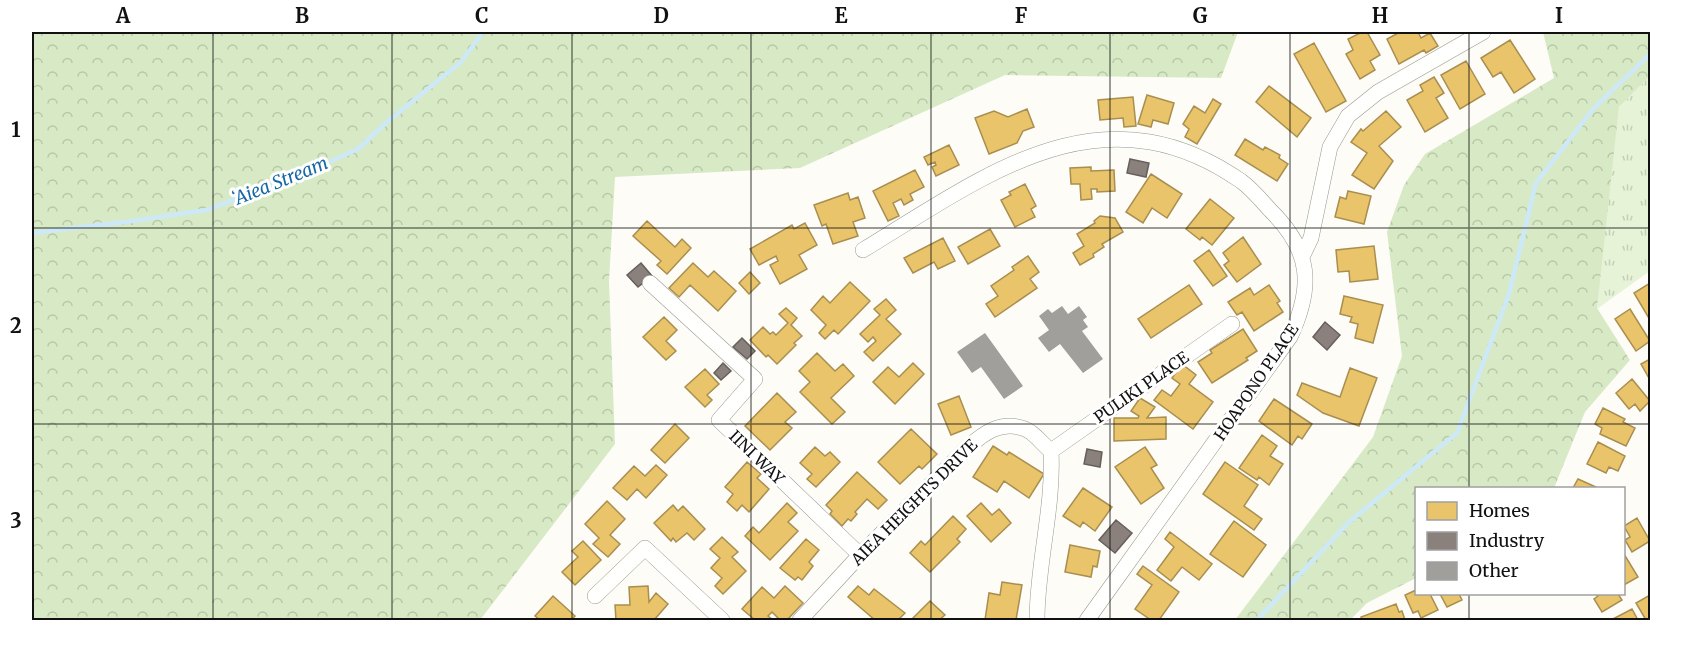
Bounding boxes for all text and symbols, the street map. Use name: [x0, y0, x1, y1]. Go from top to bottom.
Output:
text: A: [115, 3, 131, 28]
text: B: [295, 3, 309, 28]
text: C: [475, 3, 489, 28]
text: D: [653, 3, 669, 28]
text: E: [834, 3, 848, 28]
text: F: [1015, 3, 1028, 28]
text: G: [1193, 3, 1208, 28]
text: H: [1372, 3, 1388, 28]
text: I: [1555, 3, 1563, 28]
text: 1: [11, 117, 21, 142]
water label: ʻAiea Stream: [229, 151, 331, 210]
text: 2: [10, 313, 22, 338]
street label: HOAPONO PLACE: [1210, 319, 1303, 444]
street label: PULIKI PLACE: [1090, 346, 1193, 427]
street label: IINI WAY: [725, 426, 789, 489]
street label: AIEA HEIGHTS DRIVE: [846, 434, 982, 570]
legend: [1415, 487, 1625, 595]
text: Homes: [1469, 499, 1530, 522]
text: 3: [10, 508, 22, 533]
text: Industry: [1469, 529, 1545, 552]
text: Other: [1469, 559, 1519, 582]

